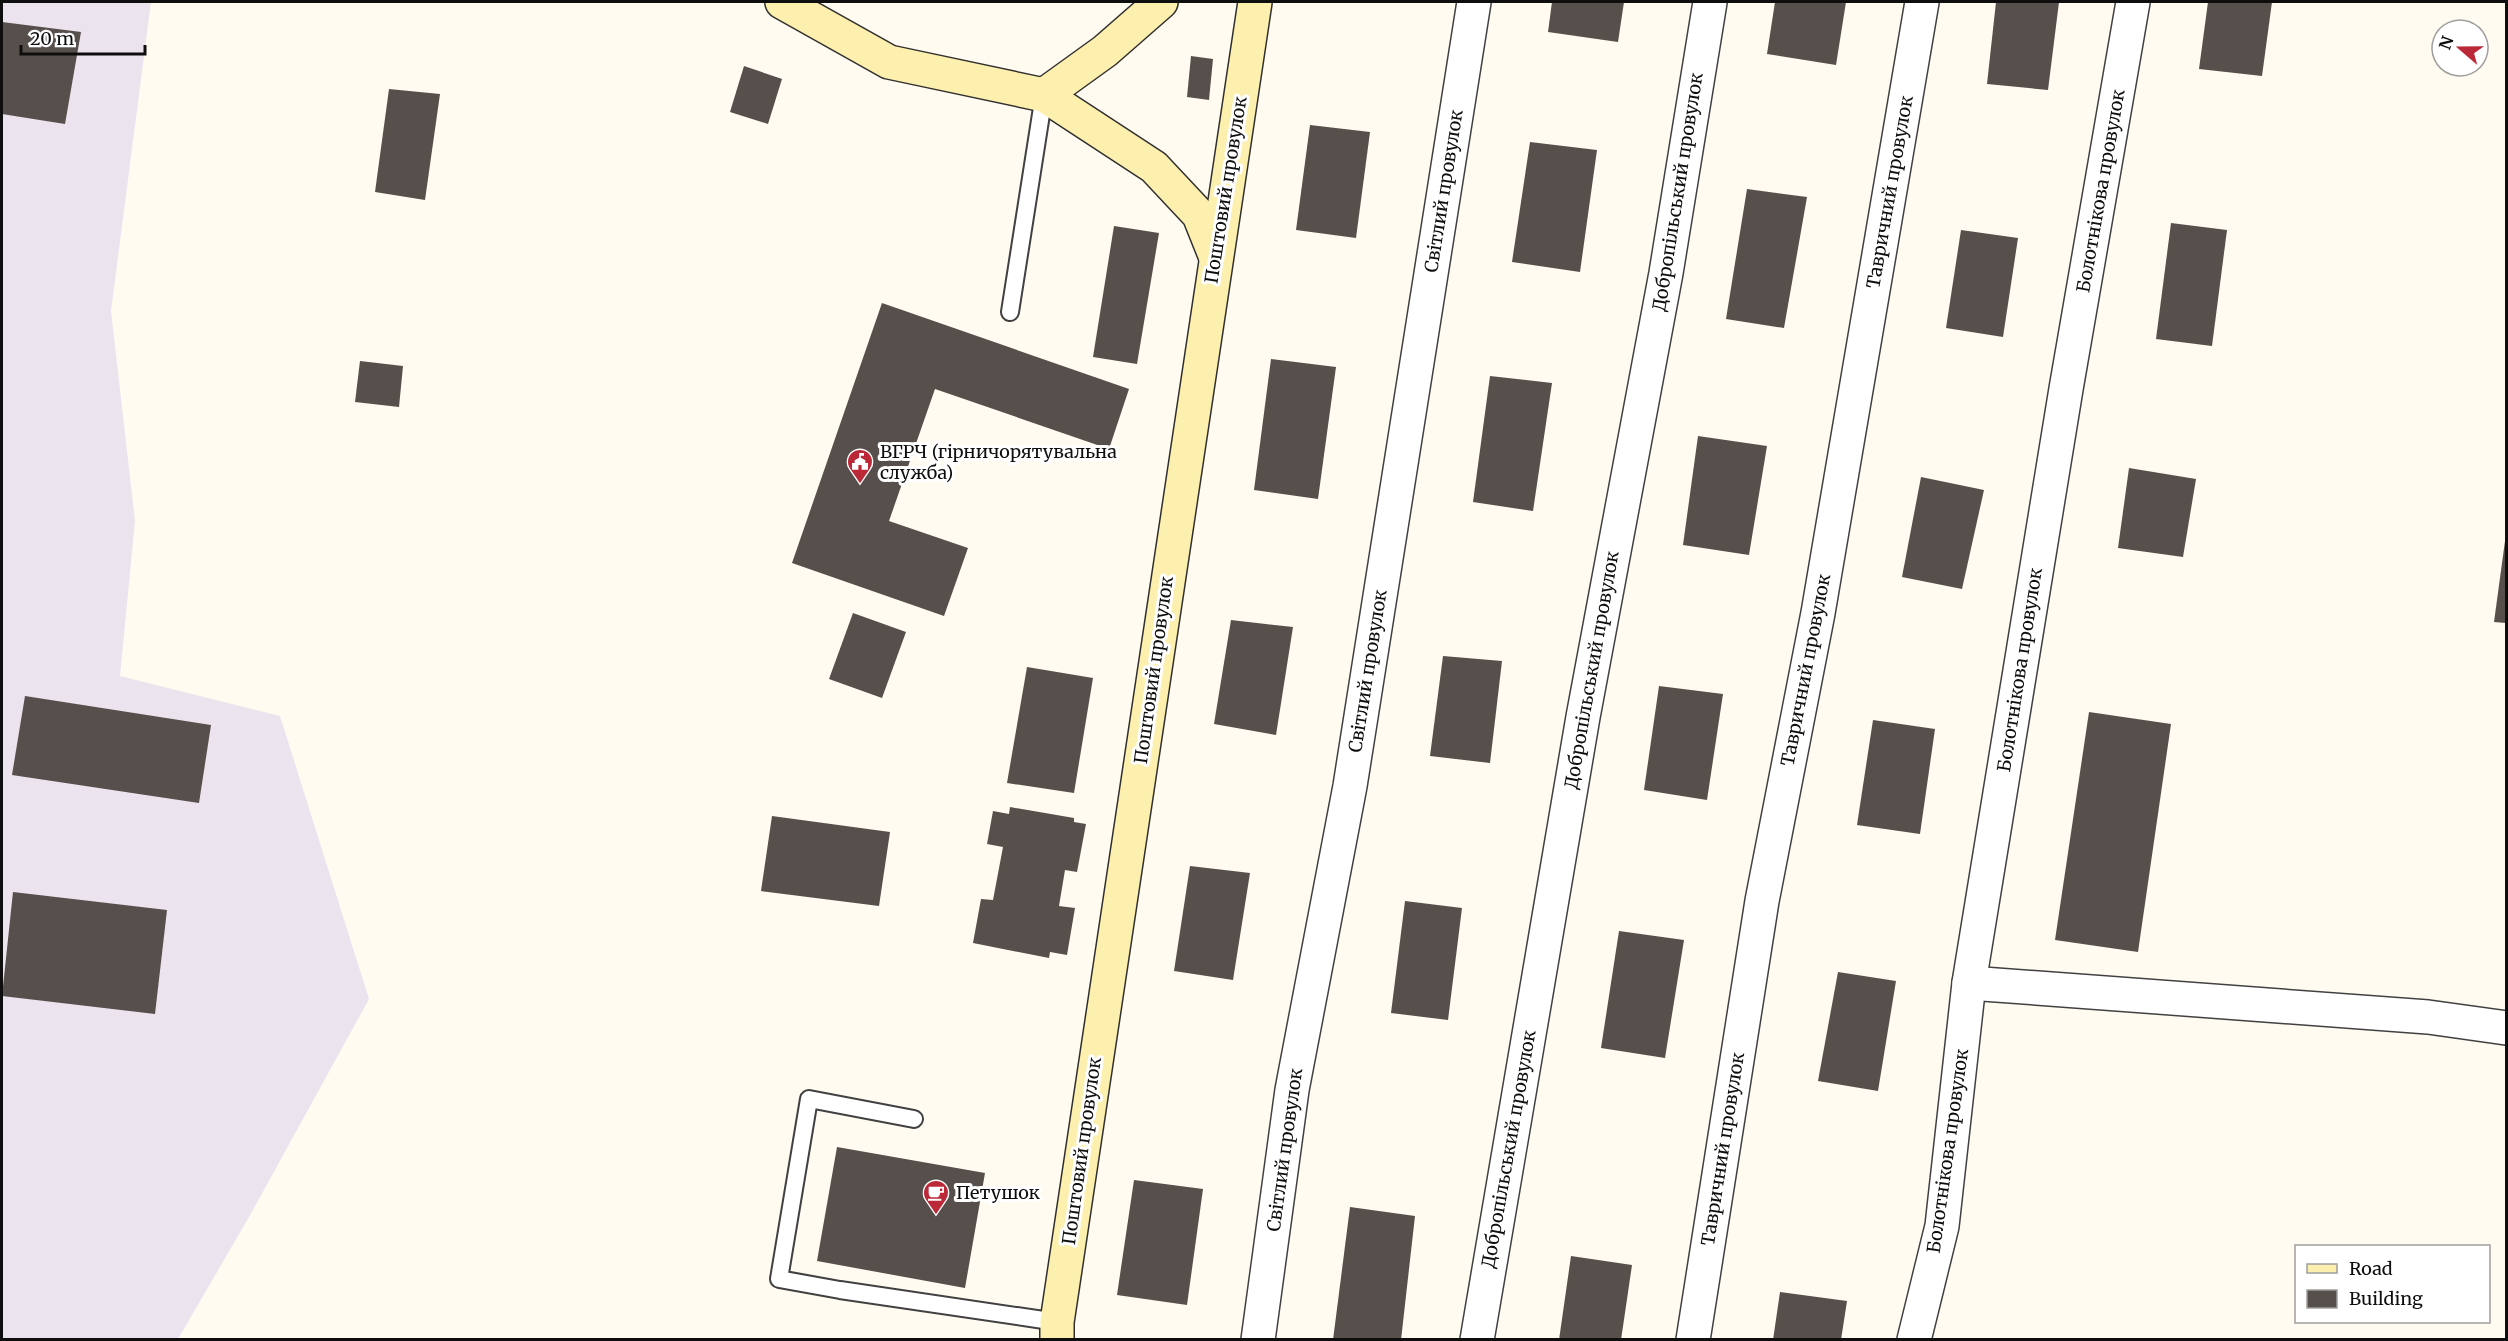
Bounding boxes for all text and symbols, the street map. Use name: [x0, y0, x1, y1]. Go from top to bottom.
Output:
scale bar: [21, 18, 146, 56]
north arrow: [2430, 18, 2490, 78]
text: 20 m: [30, 27, 74, 50]
text: N: [2434, 33, 2458, 52]
street label: Добропільський провулок: [1647, 70, 1708, 313]
street label: Болотнікова провулок: [2071, 87, 2130, 294]
street label: Тавричний провулок: [1861, 93, 1918, 290]
street label: Поштовий провулок: [1199, 94, 1252, 285]
street label: Світлий провулок: [1419, 107, 1468, 274]
place label: ВГРЧ (гірничорятувальна служба): [880, 440, 1117, 484]
public building icon: ВГРЧ (гірничорятувальна служба): [845, 447, 875, 485]
street label: Добропільський провулок: [1559, 549, 1624, 791]
street label: Болотнікова провулок: [1992, 566, 2047, 774]
street label: Тавричний провулок: [1776, 571, 1836, 768]
street label: Поштовий провулок: [1129, 574, 1178, 765]
street label: Світлий провулок: [1343, 587, 1392, 754]
street label: Добропільський провулок: [1476, 1028, 1541, 1270]
street label: Болотнікова провулок: [1922, 1047, 1973, 1255]
street label: Тавричний провулок: [1696, 1050, 1749, 1247]
street label: Поштовий провулок: [1057, 1055, 1106, 1246]
street label: Світлий провулок: [1262, 1066, 1307, 1233]
cafe icon: Петушок: [921, 1178, 951, 1216]
place label: Петушок: [956, 1181, 1041, 1204]
legend: [2295, 1245, 2490, 1323]
text: Road: [2349, 1257, 2393, 1280]
text: Building: [2349, 1287, 2423, 1310]

